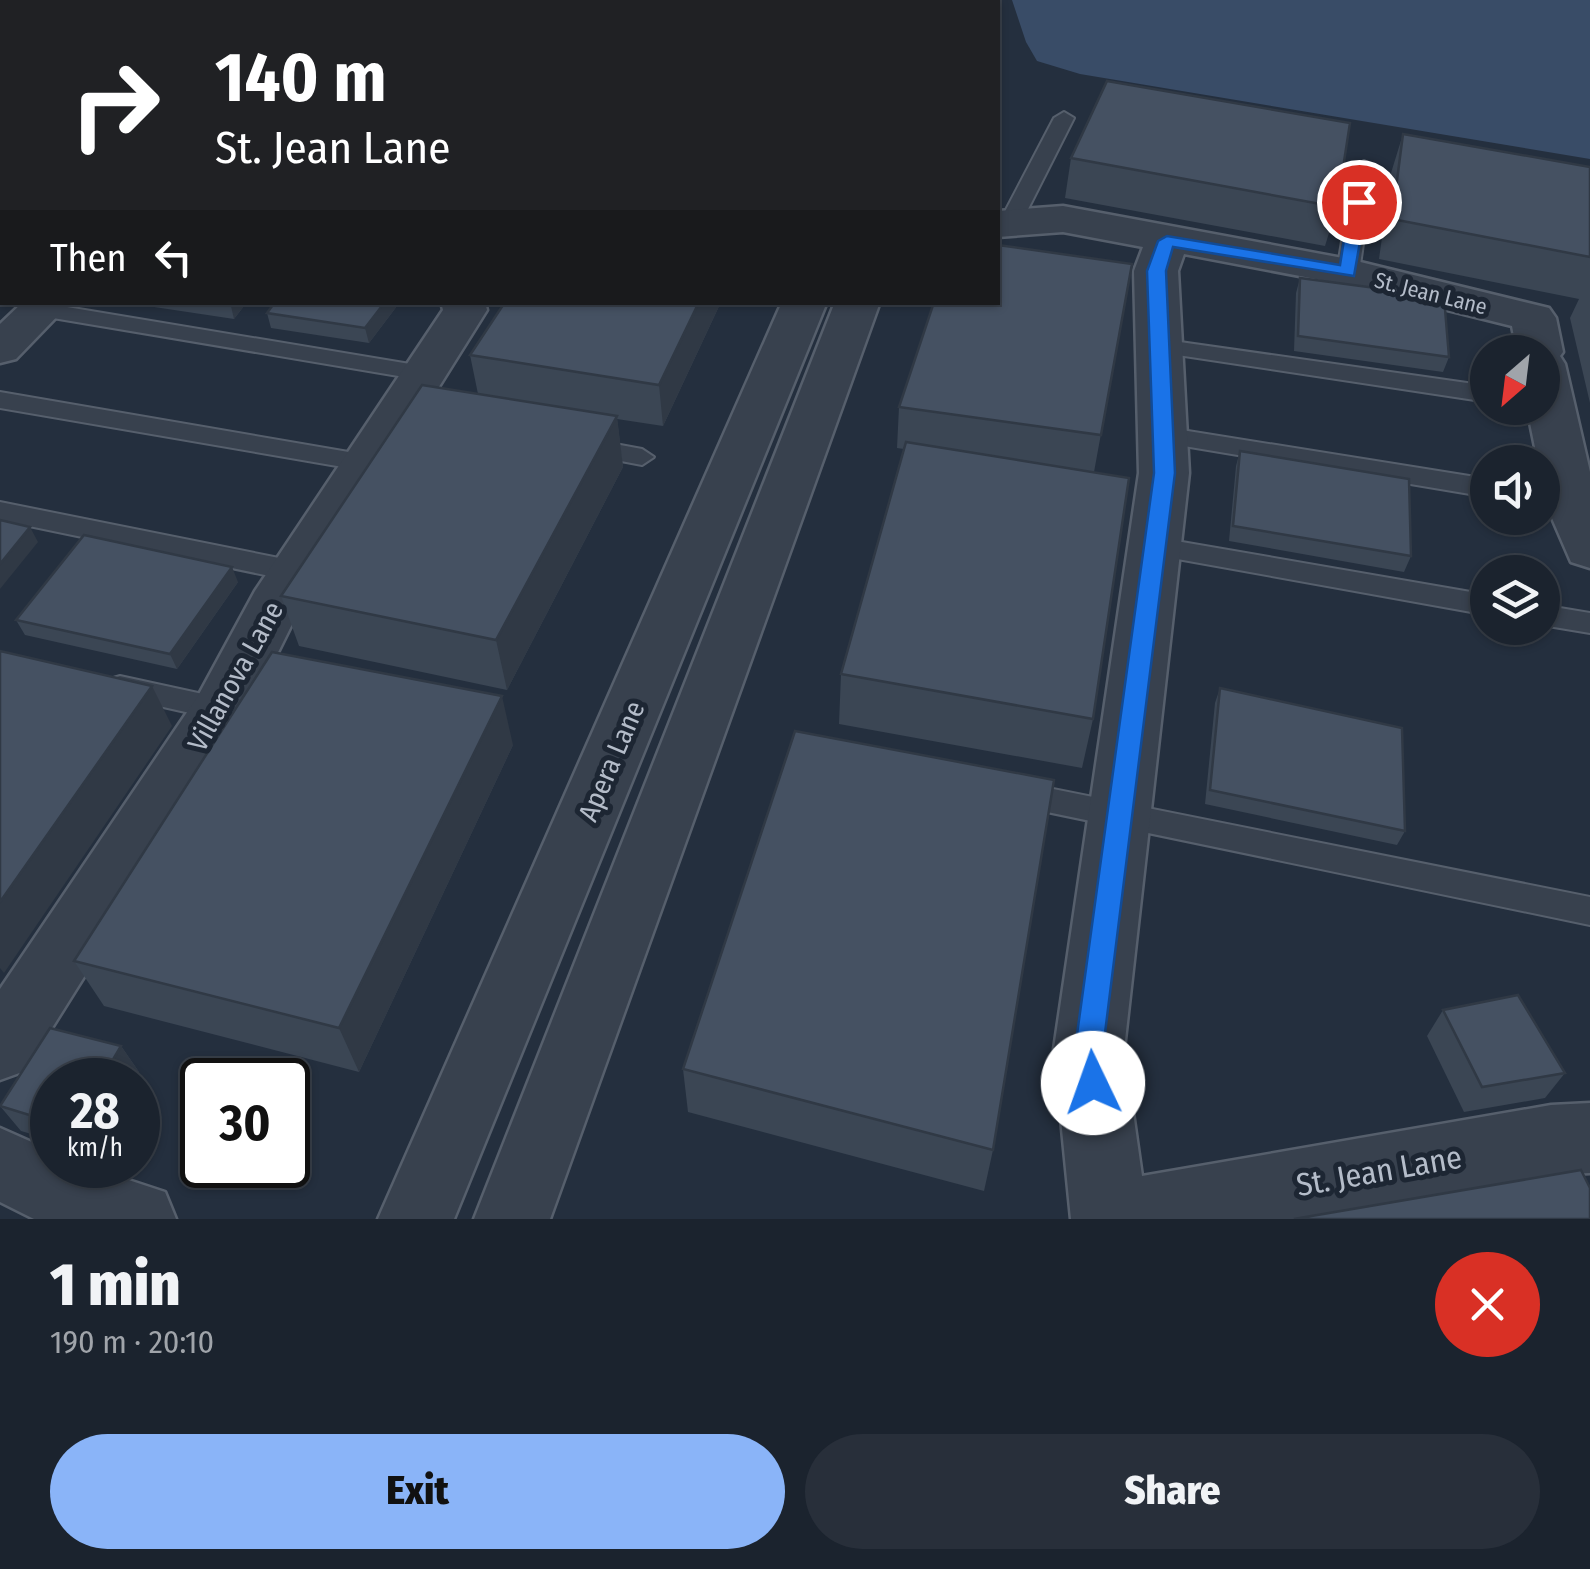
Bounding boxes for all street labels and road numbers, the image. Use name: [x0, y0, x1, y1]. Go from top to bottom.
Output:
street label: St. Jean Lane: [1372, 266, 1490, 321]
street label: Villanova Lane: [181, 596, 290, 757]
street label: Apera Lane: [571, 696, 651, 826]
street label: St. Jean Lane: [1293, 1138, 1465, 1204]

